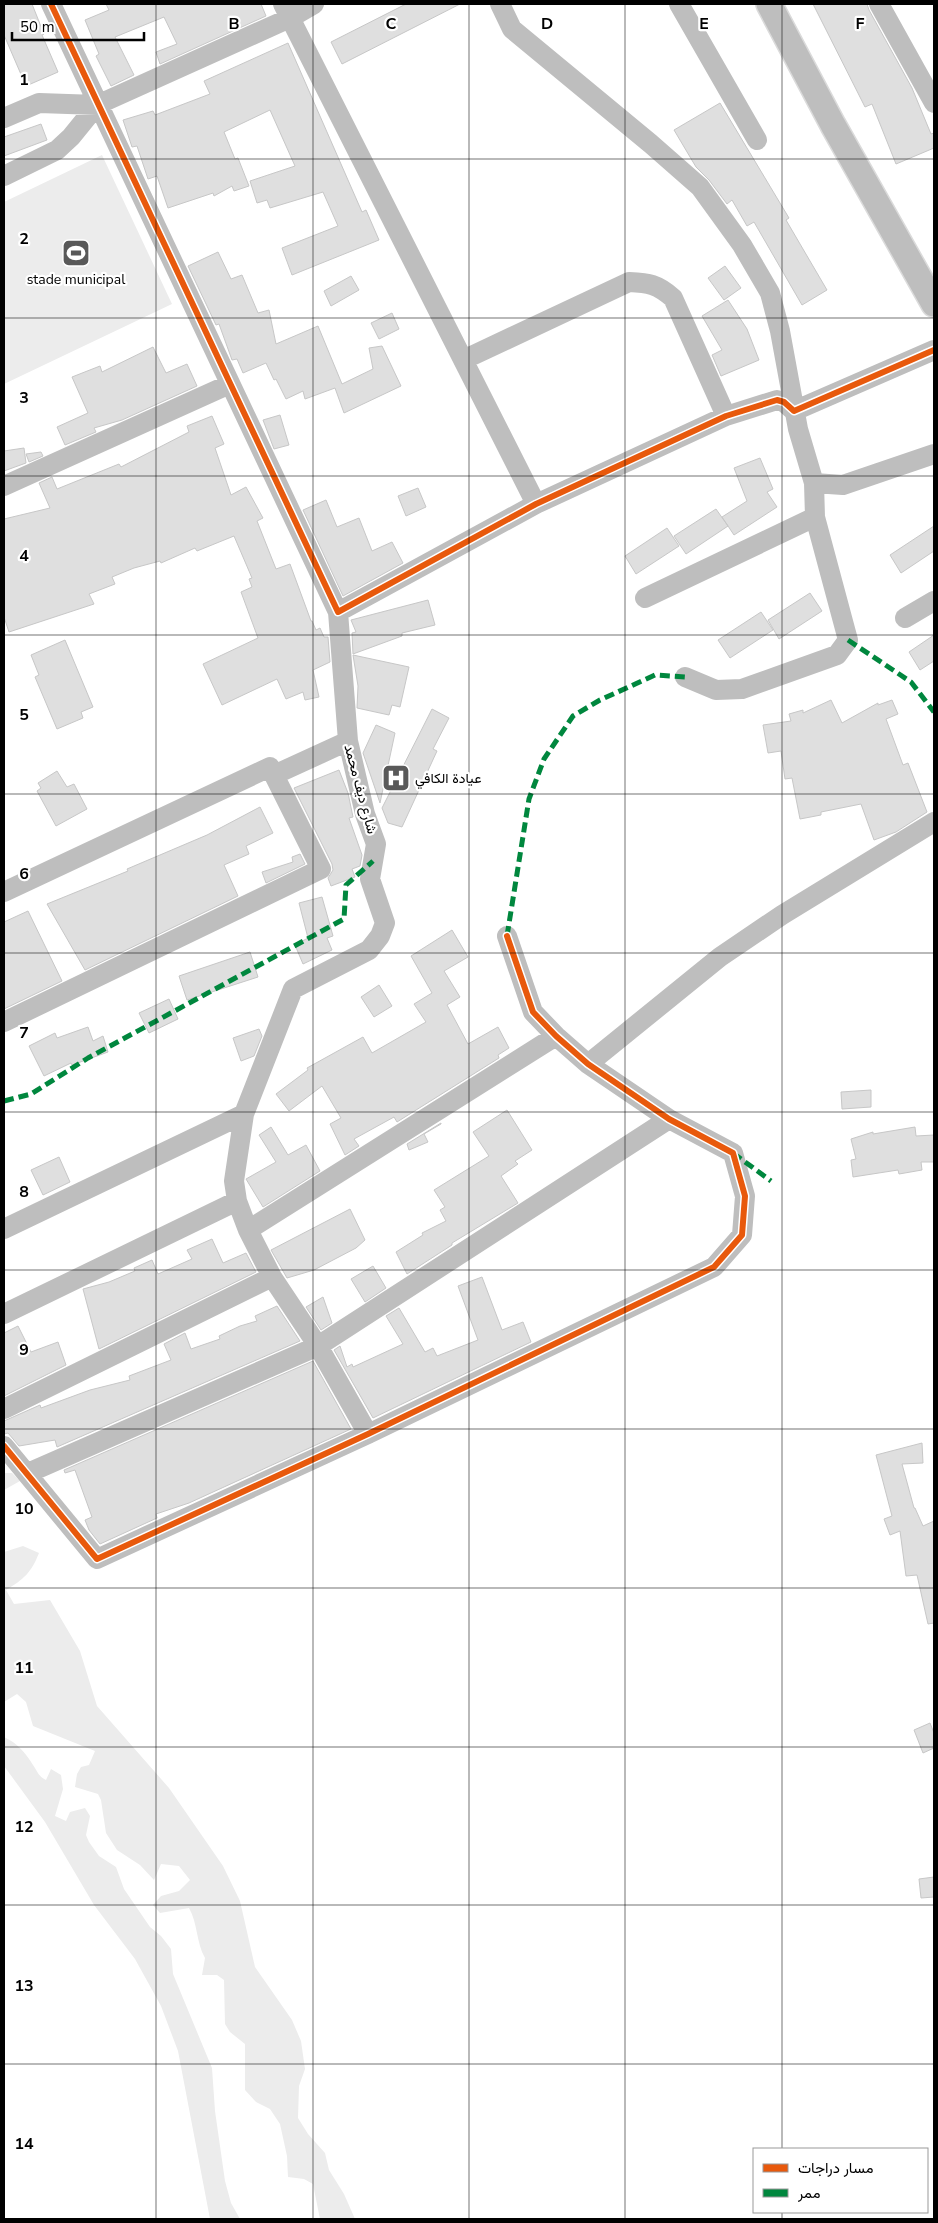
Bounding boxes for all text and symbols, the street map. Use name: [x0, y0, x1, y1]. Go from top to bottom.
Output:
scale bar: [12, 10, 145, 42]
text: B: [228, 13, 240, 35]
text: C: [386, 13, 397, 35]
text: D: [541, 13, 553, 35]
text: E: [699, 13, 709, 35]
text: F: [856, 13, 865, 35]
text: 50 m: [20, 17, 55, 37]
text: 1: [19, 69, 29, 91]
text: 2: [19, 228, 29, 250]
sports icon: stade municipal: [61, 238, 91, 268]
place label: stade municipal: [27, 270, 126, 289]
text: 3: [19, 387, 29, 409]
text: 4: [19, 545, 29, 567]
text: 5: [19, 704, 29, 726]
street label: شارع ديف محمد: [338, 742, 382, 836]
hospital icon: عيادة الكافي: [381, 763, 411, 793]
place label: عيادة الكافي: [415, 769, 481, 790]
text: 6: [19, 863, 29, 885]
text: 7: [19, 1022, 29, 1044]
text: 8: [19, 1181, 29, 1203]
text: 9: [19, 1339, 29, 1361]
text: 10: [14, 1498, 34, 1520]
text: 11: [14, 1657, 34, 1679]
text: 12: [14, 1816, 34, 1838]
text: 13: [14, 1975, 34, 1997]
text: 14: [14, 2133, 34, 2155]
legend: [753, 2148, 928, 2213]
text: مسار دراجات: [798, 2158, 873, 2178]
text: ممر: [797, 2183, 820, 2203]

